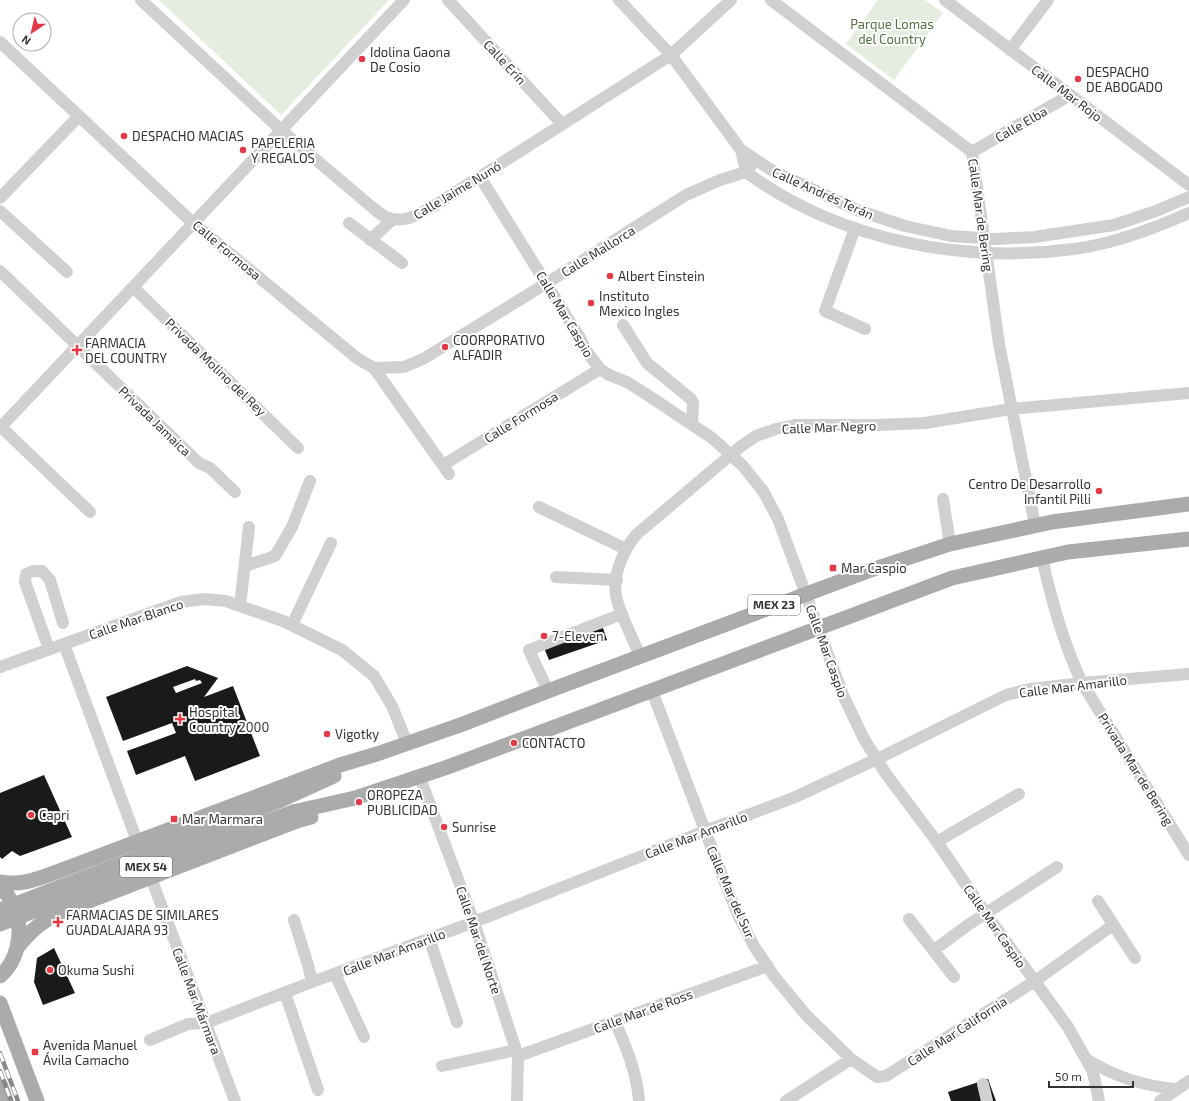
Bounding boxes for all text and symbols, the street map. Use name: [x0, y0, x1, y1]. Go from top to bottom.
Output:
north arrow: [12, 12, 52, 52]
park label: Parque Lomas del Country: [850, 16, 934, 47]
text: N: [19, 33, 33, 48]
street label: Calle Erín: [480, 36, 530, 88]
place label: Idolina Gaona De Cosio: [370, 44, 450, 75]
marker: Idolina Gaona De Cosio: [357, 54, 367, 64]
street label: Calle Mar Rojo: [1028, 61, 1106, 125]
place label: DESPACHO DE ABOGADO: [1086, 64, 1163, 95]
marker: DESPACHO DE ABOGADO: [1073, 74, 1083, 84]
street label: Calle Elba: [992, 103, 1050, 145]
place label: DESPACHO MACIAS: [132, 128, 244, 144]
marker: DESPACHO MACIAS: [119, 131, 129, 141]
place label: PAPELERIA Y REGALOS: [251, 135, 315, 166]
marker: PAPELERIA Y REGALOS: [238, 145, 248, 155]
street label: Calle Mar de Bering: [965, 157, 997, 273]
street label: Calle Jaime Nunó: [410, 158, 504, 222]
street label: Calle Andrés Terán: [770, 163, 876, 223]
street label: Calle Formosa: [190, 217, 264, 283]
street label: Calle Mallorca: [558, 222, 638, 280]
street label: Calle Mar Caspio: [533, 268, 597, 360]
place label: Albert Einstein: [618, 268, 705, 284]
marker: Albert Einstein: [605, 271, 615, 281]
place label: Instituto Mexico Ingles: [599, 288, 680, 319]
marker: Instituto Mexico Ingles: [586, 298, 596, 308]
street label: Privada Molino del Rey: [162, 315, 270, 419]
place label: COORPORATIVO ALFADIR: [453, 332, 545, 363]
place label: FARMACIA DEL COUNTRY: [85, 335, 167, 366]
marker: COORPORATIVO ALFADIR: [440, 342, 450, 352]
marker: FARMACIA DEL COUNTRY: [72, 345, 82, 355]
street label: Privada Jamaica: [116, 383, 194, 459]
street label: Calle Formosa: [481, 388, 561, 446]
street label: Calle Mar Negro: [782, 417, 876, 437]
place label: Centro De Desarrollo Infantil Pilli: [968, 476, 1091, 507]
marker: Centro De Desarrollo Infantil Pilli: [1094, 486, 1104, 496]
place label: Mar Caspio: [841, 560, 907, 576]
marker: Mar Caspio: [828, 563, 838, 573]
street label: Calle Mar Blanco: [87, 595, 185, 643]
road number: MEX 23: [748, 595, 800, 615]
street label: Calle Mar Caspio: [803, 602, 851, 700]
place label: 7-Eleven: [552, 628, 604, 644]
marker: 7-Eleven: [539, 631, 549, 641]
street label: Calle Mar Amarillo: [1018, 671, 1128, 701]
place label: Hospital Country 2000: [189, 704, 269, 735]
street label: Privada Mar de Bering: [1095, 710, 1177, 828]
marker: Hospital Country 2000: [174, 713, 186, 725]
place label: Vigotky: [335, 726, 379, 742]
marker: Vigotky: [322, 729, 332, 739]
place label: CONTACTO: [522, 735, 585, 751]
marker: CONTACTO: [509, 738, 519, 748]
place label: OROPEZA PUBLICIDAD: [367, 787, 438, 818]
marker: OROPEZA PUBLICIDAD: [354, 797, 364, 807]
place label: Capri: [39, 807, 70, 823]
street label: Calle Mar Amarillo: [643, 808, 749, 862]
marker: Capri: [26, 810, 36, 820]
place label: Mar Marmara: [182, 811, 263, 827]
marker: Mar Marmara: [169, 814, 179, 824]
place label: Sunrise: [452, 819, 496, 835]
marker: Sunrise: [439, 822, 449, 832]
street label: Calle Mar del Sur: [703, 843, 759, 941]
road number: MEX 54: [120, 857, 172, 877]
street label: Calle Mar Caspio: [960, 881, 1030, 971]
street label: Calle Mar del Norte: [453, 884, 505, 996]
place label: FARMACIAS DE SIMILARES GUADALAJARA 93: [66, 907, 219, 938]
marker: FARMACIAS DE SIMILARES GUADALAJARA 93: [53, 917, 63, 927]
street label: Calle Mar Amarillo: [341, 925, 447, 979]
street label: Calle Mar Mármara: [169, 945, 225, 1057]
place label: Okuma Sushi: [58, 962, 134, 978]
marker: Okuma Sushi: [45, 965, 55, 975]
street label: Calle Mar de Ross: [591, 986, 695, 1036]
street label: Calle Mar California: [904, 993, 1010, 1069]
place label: Avenida Manuel Ávila Camacho: [43, 1037, 137, 1068]
marker: Avenida Manuel Ávila Camacho: [30, 1047, 40, 1057]
scale bar: [1049, 1063, 1133, 1089]
text: 50 m: [1055, 1069, 1082, 1083]

